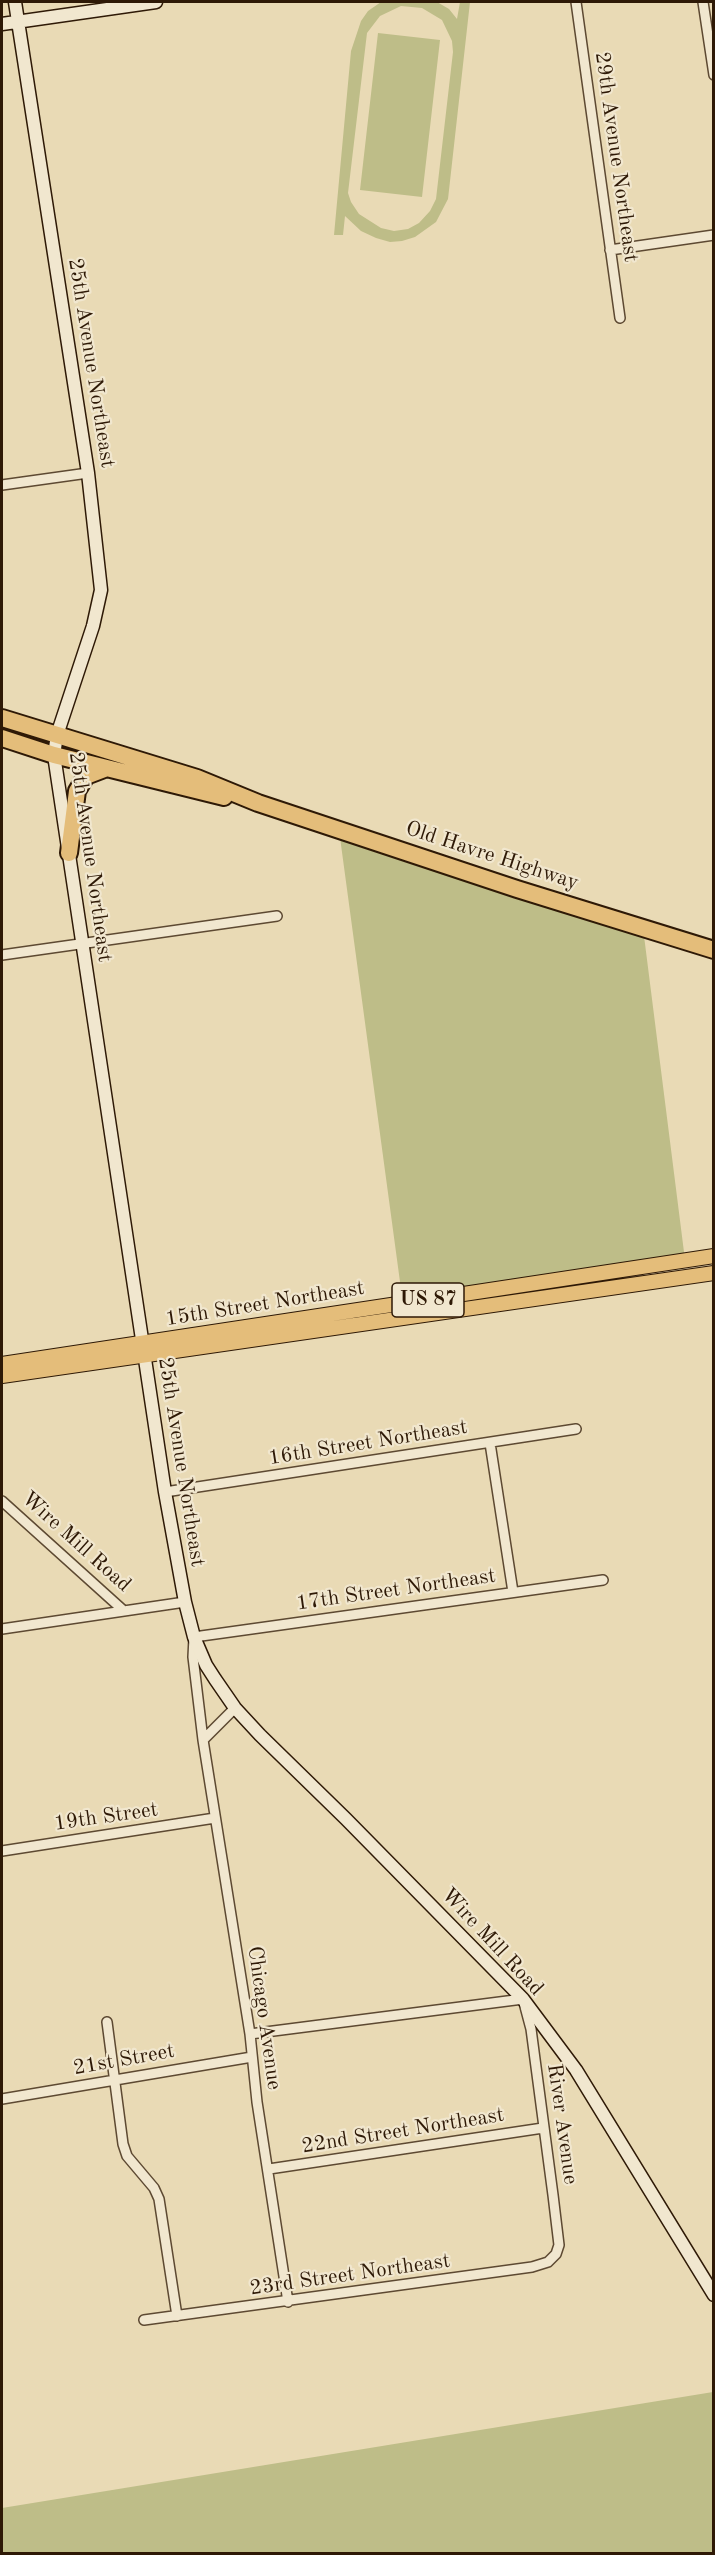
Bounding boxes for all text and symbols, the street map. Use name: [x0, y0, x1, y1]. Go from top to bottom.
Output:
street label: 29th Avenue Northeast: [589, 50, 643, 264]
street label: 25th Avenue Northeast: [62, 256, 120, 470]
street label: 25th Avenue Northeast: [63, 750, 117, 964]
street label: Old Havre Highway: [402, 816, 582, 896]
street label: 15th Street Northeast: [164, 1276, 366, 1332]
road number: US 87: [392, 1283, 464, 1317]
street label: 25th Avenue Northeast: [152, 1355, 210, 1569]
street label: 16th Street Northeast: [267, 1415, 469, 1471]
street label: Wire Mill Road: [16, 1486, 136, 1598]
street label: 17th Street Northeast: [295, 1564, 497, 1616]
street label: 19th Street: [52, 1797, 160, 1837]
street label: Wire Mill Road: [436, 1883, 548, 2001]
street label: Chicago Avenue: [241, 1944, 287, 2092]
street label: 21st Street: [71, 2039, 177, 2081]
street label: River Avenue: [541, 2062, 583, 2186]
street label: 22nd Street Northeast: [300, 2103, 506, 2159]
street label: 23rd Street Northeast: [248, 2248, 452, 2302]

